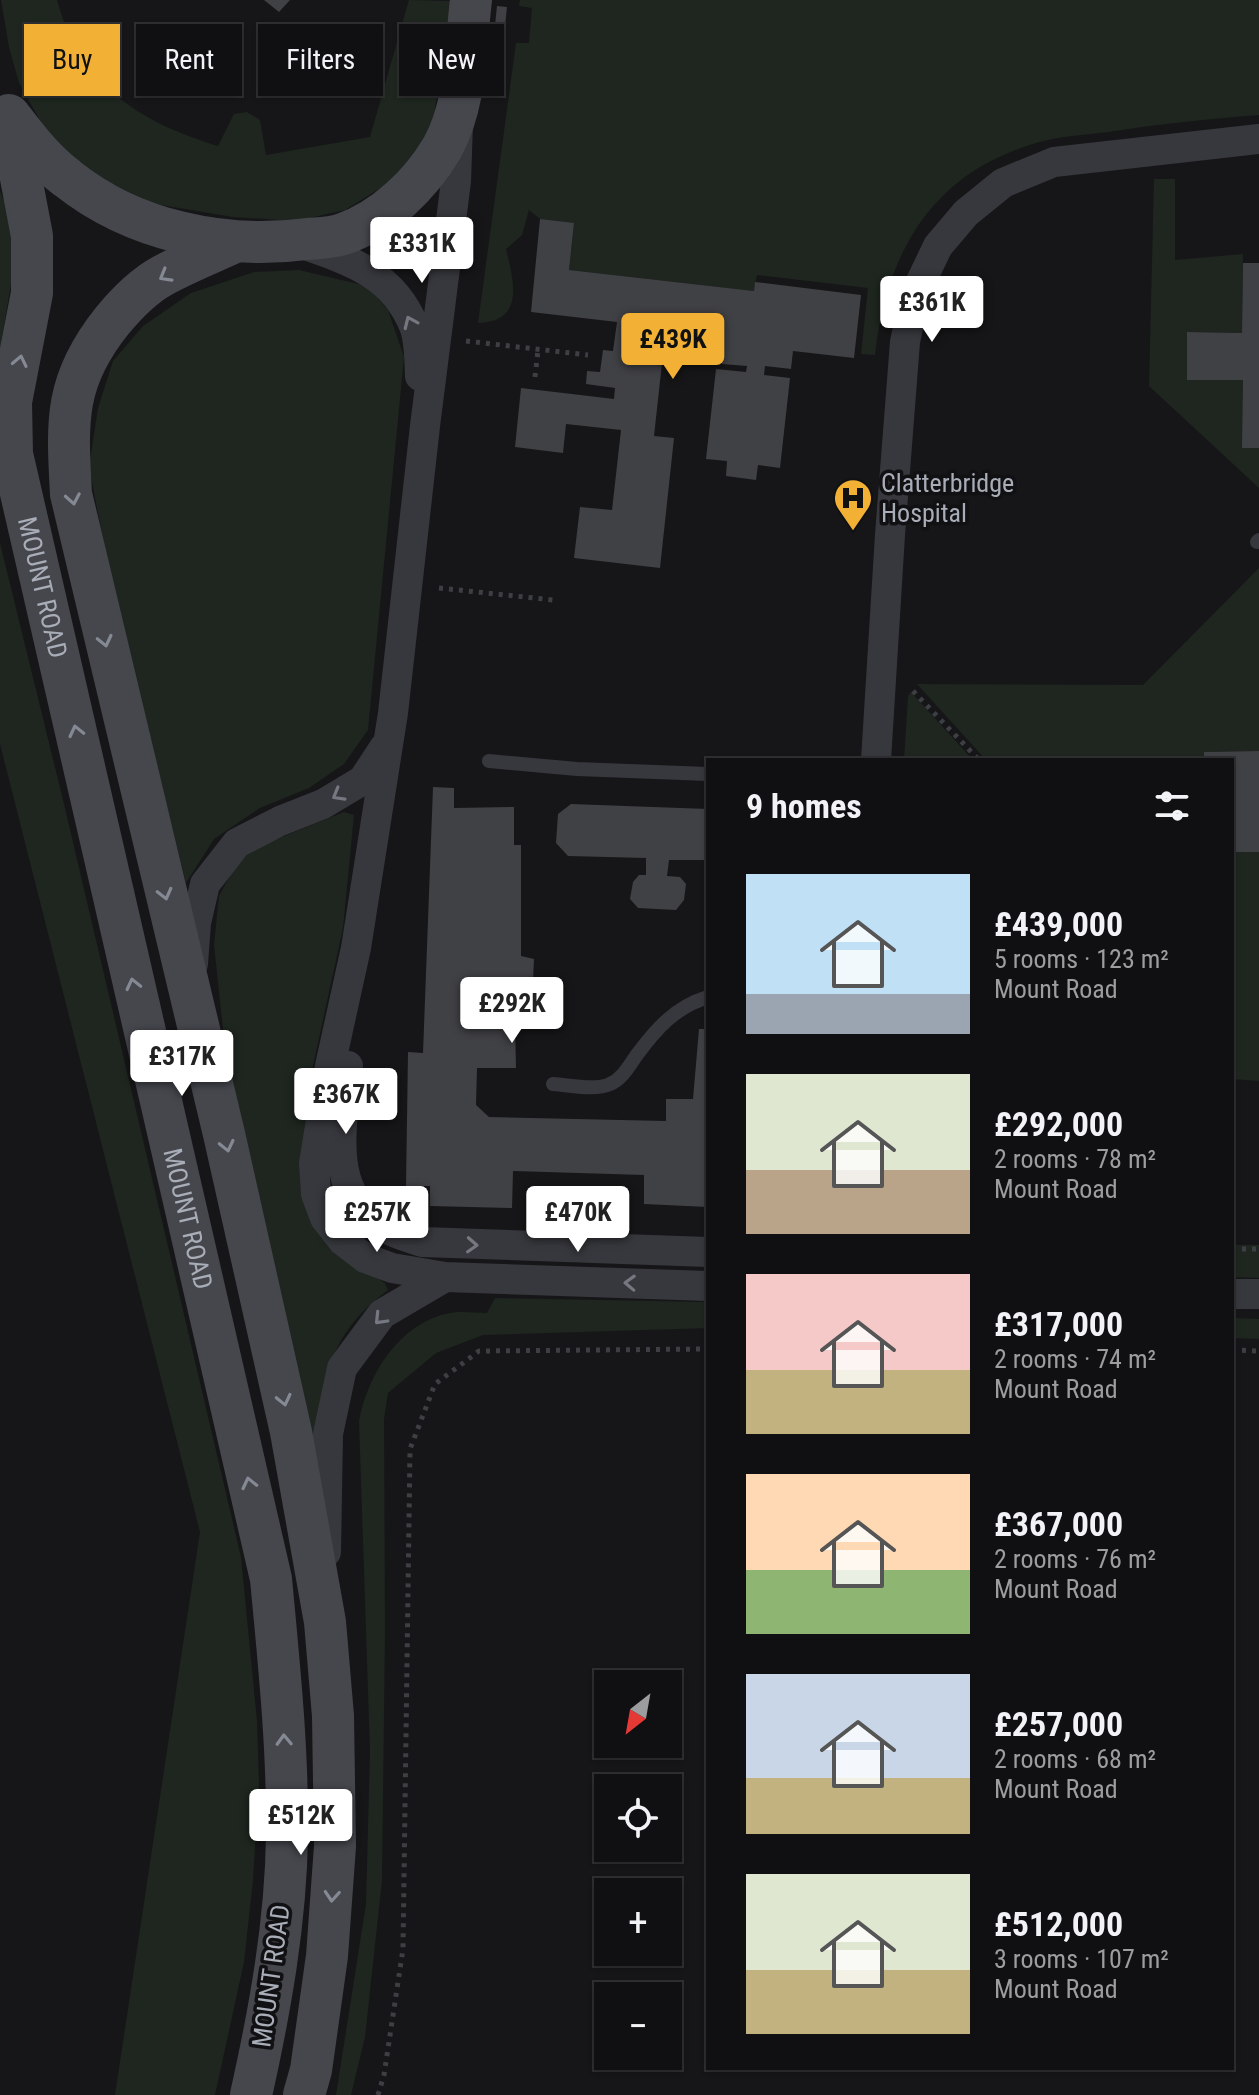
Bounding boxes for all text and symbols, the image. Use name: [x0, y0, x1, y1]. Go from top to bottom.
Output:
chip: Buy: [24, 24, 120, 96]
chip: Rent: [136, 24, 242, 96]
chip: Filters: [258, 24, 383, 96]
chip: New: [399, 24, 504, 96]
pin: £331K: [366, 217, 478, 285]
text: £331K: [388, 228, 456, 258]
one-way arrow: [159, 266, 174, 282]
pin: £361K: [876, 276, 988, 344]
text: £361K: [898, 287, 966, 317]
pin: £439K: [617, 313, 729, 381]
one-way arrow: [404, 316, 420, 330]
text: £439K: [639, 324, 707, 354]
one-way arrow: [11, 354, 28, 368]
place label: Clatterbridge Hospital: [881, 468, 1014, 528]
hospital icon: Clatterbridge Hospital: [832, 477, 874, 532]
one-way arrow: [63, 493, 80, 506]
street label: MOUNT ROAD: [12, 514, 73, 661]
one-way arrow: [96, 633, 113, 647]
one-way arrow: [68, 724, 85, 738]
icon: filters: [1150, 784, 1194, 828]
one-way arrow: [332, 785, 347, 801]
text: 9 homes: [746, 786, 862, 826]
one-way arrow: [156, 886, 173, 900]
text: £439,000: [994, 904, 1123, 944]
icon: home: [810, 906, 906, 1002]
text: 5 rooms · 123 m²: [994, 944, 1169, 974]
text: Mount Road: [994, 974, 1118, 1004]
pin: £292K: [456, 977, 568, 1045]
one-way arrow: [126, 978, 143, 992]
text: £292K: [478, 988, 546, 1018]
pin: £317K: [126, 1030, 238, 1098]
text: £317K: [148, 1041, 216, 1071]
pin: £367K: [290, 1068, 402, 1136]
text: £367K: [312, 1079, 380, 1109]
text: £292,000: [994, 1104, 1123, 1144]
icon: home: [810, 1106, 906, 1202]
one-way arrow: [218, 1139, 235, 1152]
text: 2 rooms · 78 m²: [994, 1144, 1156, 1174]
street label: MOUNT ROAD: [157, 1145, 219, 1292]
text: Mount Road: [994, 1174, 1118, 1204]
pin: £257K: [321, 1186, 433, 1254]
pin: £470K: [522, 1186, 634, 1254]
text: £257K: [343, 1197, 411, 1227]
text: £470K: [544, 1197, 612, 1227]
one-way arrow: [466, 1236, 479, 1253]
one-way arrow: [623, 1275, 636, 1292]
text: £317,000: [994, 1304, 1123, 1344]
icon: home: [810, 1306, 906, 1402]
one-way arrow: [375, 1310, 390, 1324]
text: 2 rooms · 74 m²: [994, 1344, 1156, 1374]
text: Mount Road: [994, 1374, 1118, 1404]
one-way arrow: [275, 1392, 292, 1406]
one-way arrow: [241, 1477, 258, 1490]
text: £367,000: [994, 1504, 1123, 1544]
icon: home: [810, 1506, 906, 1602]
text: 2 rooms · 76 m²: [994, 1544, 1156, 1574]
text: Mount Road: [994, 1574, 1118, 1604]
north arrow: [594, 1670, 682, 1758]
map controls: [594, 1670, 682, 2070]
text: £257,000: [994, 1704, 1123, 1744]
icon: home: [810, 1706, 906, 1802]
one-way arrow: [275, 1733, 292, 1746]
text: 2 rooms · 68 m²: [994, 1744, 1156, 1774]
button: locate: [594, 1774, 682, 1862]
text: Mount Road: [994, 1774, 1118, 1804]
pin: £512K: [245, 1789, 357, 1857]
text: £512K: [267, 1800, 335, 1830]
button: +: [594, 1878, 682, 1966]
one-way arrow: [324, 1890, 341, 1903]
street label: MOUNT ROAD: [246, 1903, 296, 2049]
text: £512,000: [994, 1904, 1123, 1944]
icon: home: [810, 1906, 906, 2002]
text: 3 rooms · 107 m²: [994, 1944, 1169, 1974]
text: Mount Road: [994, 1974, 1118, 2004]
button: −: [594, 1982, 682, 2070]

